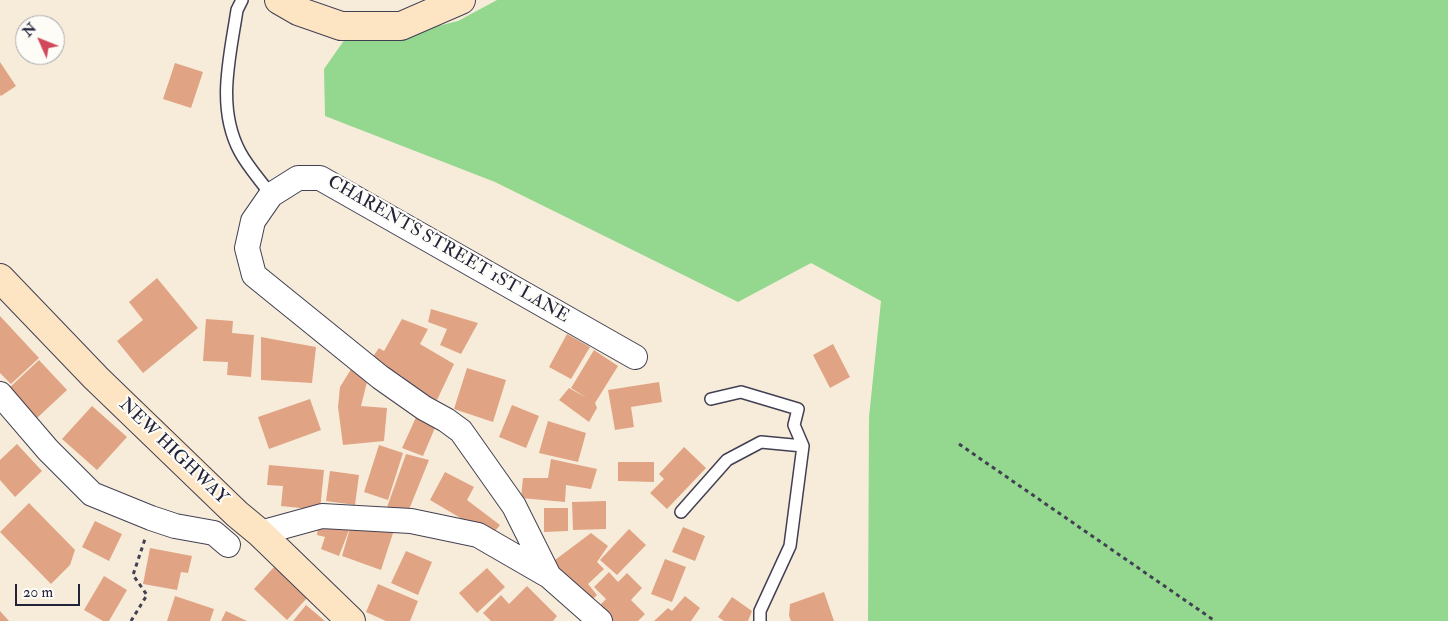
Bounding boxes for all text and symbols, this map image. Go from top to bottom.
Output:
north arrow [15,15,65,65]
text: N [19,20,40,40]
street label: CHARENTS STREET 1ST LANE [323,172,573,328]
street label: NEW HIGHWAY [114,394,232,510]
scale bar [18,574,82,606]
text: 20 m [23,583,53,602]

